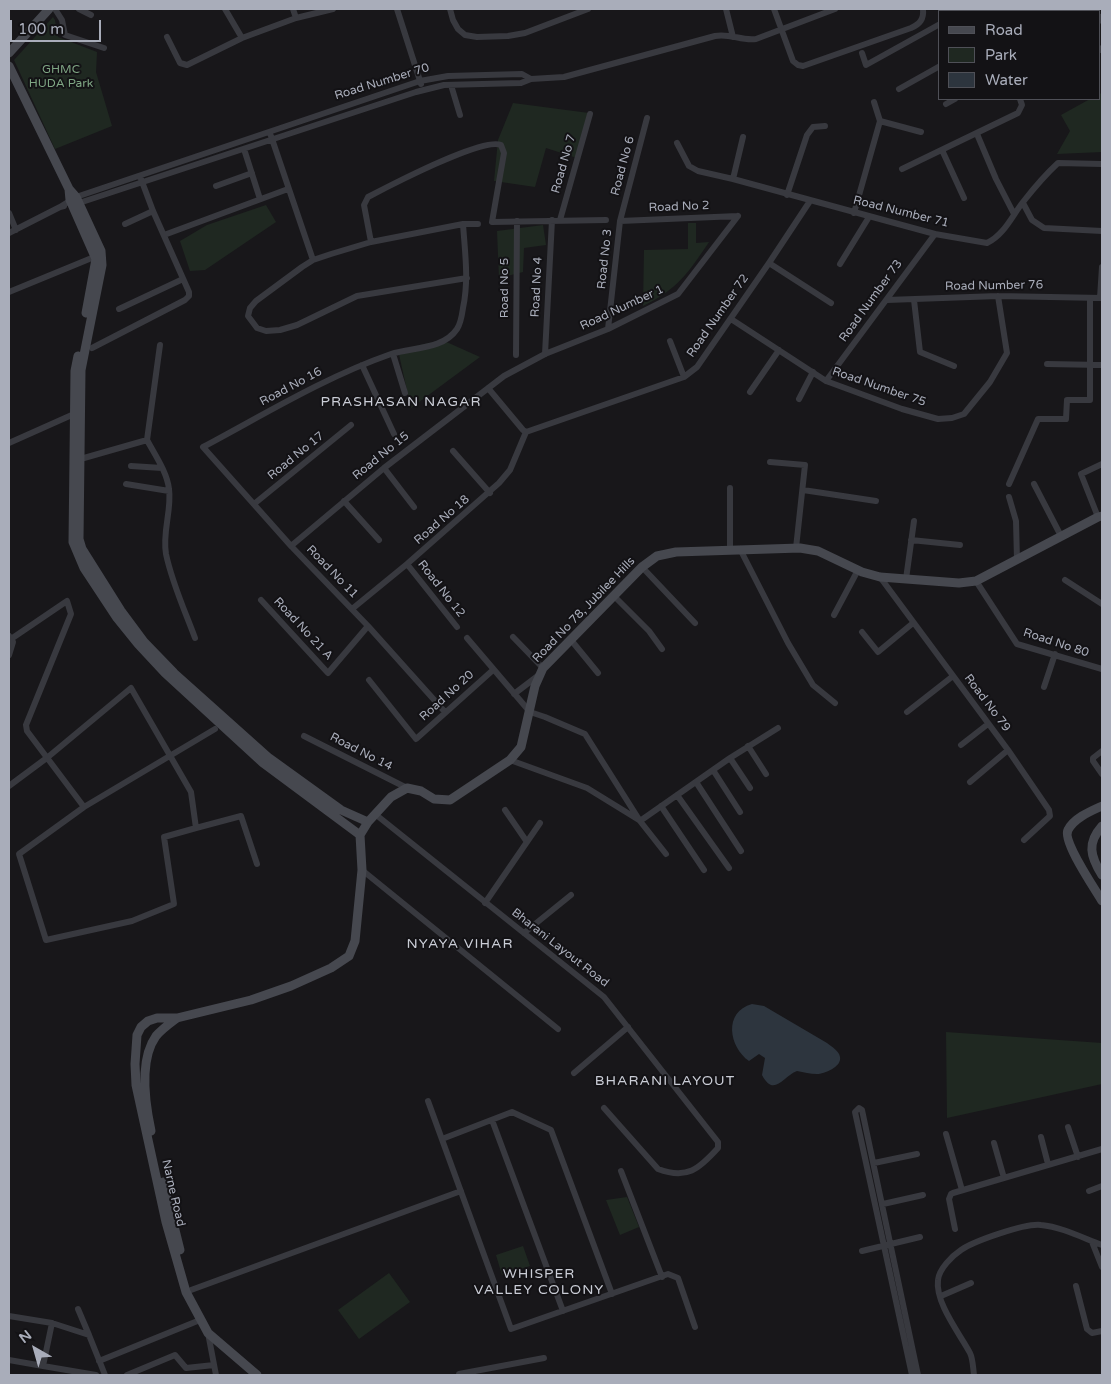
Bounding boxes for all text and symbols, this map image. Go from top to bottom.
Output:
scale bar [12,10,104,42]
legend [938,10,1101,100]
text: 100 m [18,20,64,38]
text: Road [985,21,1023,39]
text: Park [985,46,1017,64]
street label: Road Number 70 [333,61,431,103]
park label: GHMC HUDA Park [29,63,93,91]
text: Water [985,71,1028,89]
street label: Road No 7 [549,133,579,195]
street label: Road No 6 [608,135,638,197]
street label: Road Number 71 [852,193,950,231]
street label: Road No 2 [648,199,710,215]
street label: Road No 3 [595,228,615,290]
street label: Road No 4 [528,256,546,318]
street label: Road Number 73 [836,257,906,345]
street label: Road No 5 [498,258,512,318]
street label: Road Number 72 [684,272,752,360]
street label: Road Number 76 [945,278,1043,294]
street label: Road Number 1 [578,282,666,334]
street label: Road Number 75 [830,364,928,410]
street label: Road No 16 [257,365,325,409]
district label: PRASHASAN NAGAR [319,394,483,410]
street label: Road No 17 [265,429,327,483]
street label: Road No 15 [350,429,412,483]
street label: Road No 18 [412,492,472,548]
street label: Road No 11 [303,542,361,602]
street label: Road No 78, Jubilee Hills [530,554,638,666]
street label: Road No 12 [414,558,468,620]
street label: Road No 21 A [270,595,336,663]
street label: Road No 80 [1021,626,1091,660]
street label: Road No 20 [417,668,477,724]
street label: Road No 79 [961,671,1013,735]
street label: Road No 14 [327,730,395,774]
street label: Bharani Layout Road [509,906,611,990]
district label: NYAYA VIHAR [405,936,515,952]
district label: BHARANI LAYOUT [593,1073,737,1089]
street label: Narne Road [158,1158,188,1228]
district label: WHISPER VALLEY COLONY [472,1266,606,1298]
north arrow [10,1324,60,1374]
text: N [16,1327,35,1347]

